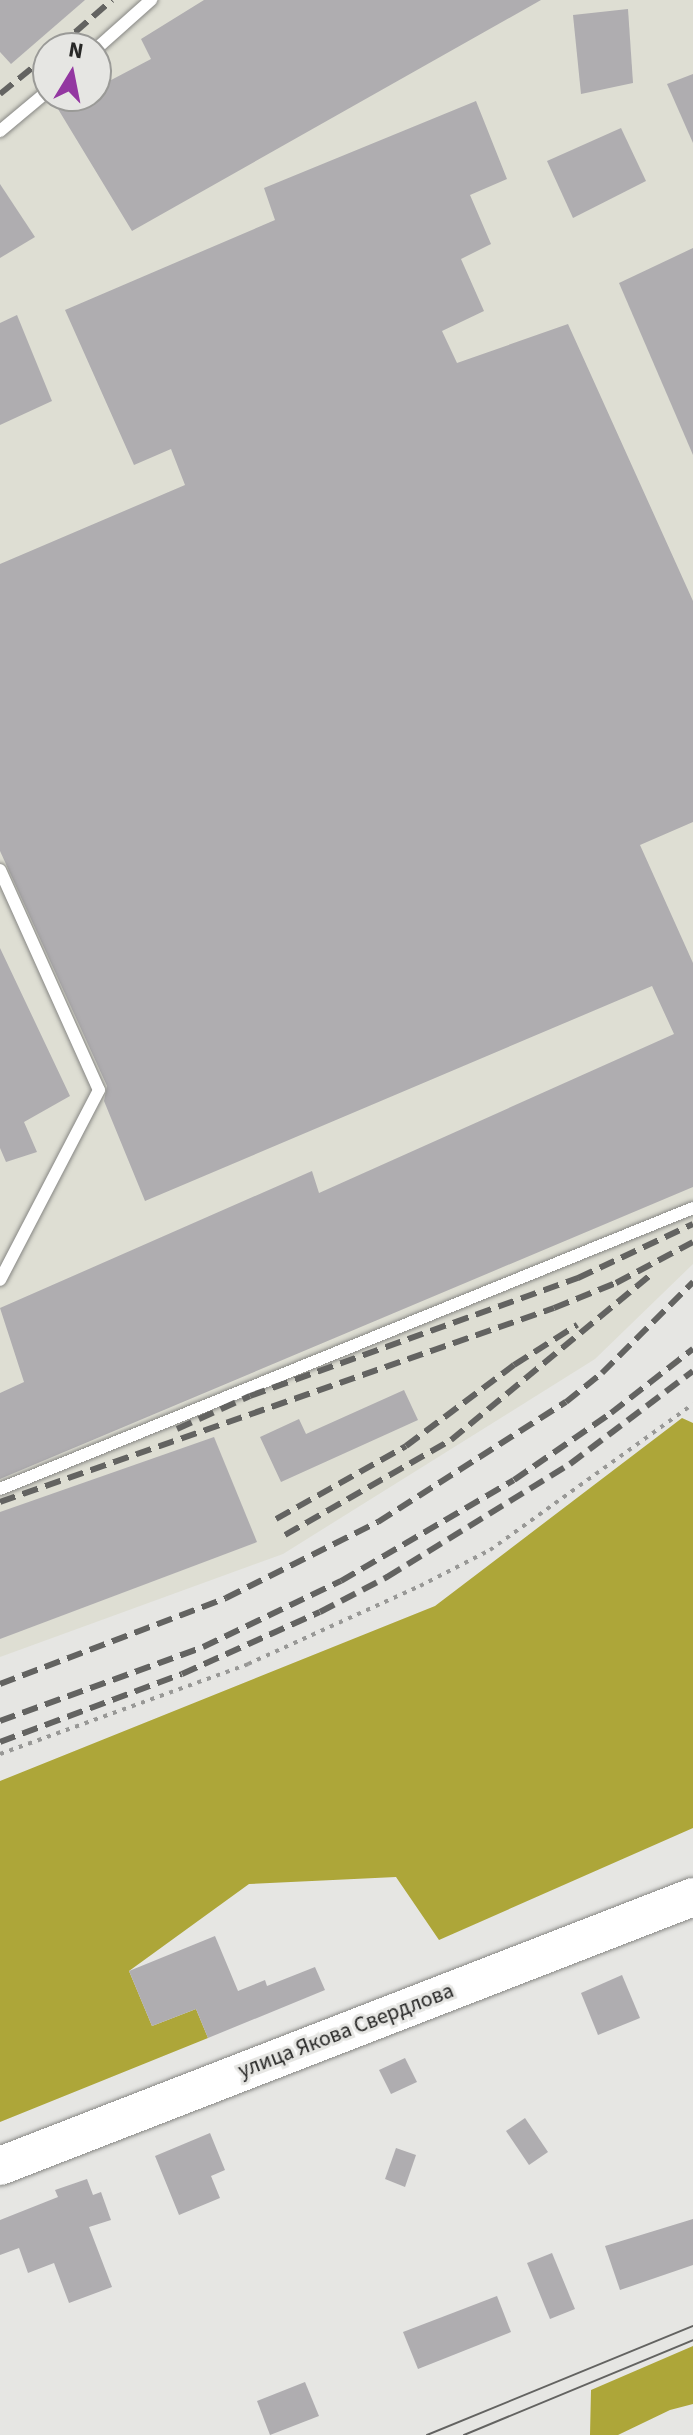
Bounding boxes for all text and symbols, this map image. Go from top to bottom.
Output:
north arrow [32,32,112,112]
text: N [66,33,86,67]
street label: улица Якова Свердлова [234,1978,458,2084]

